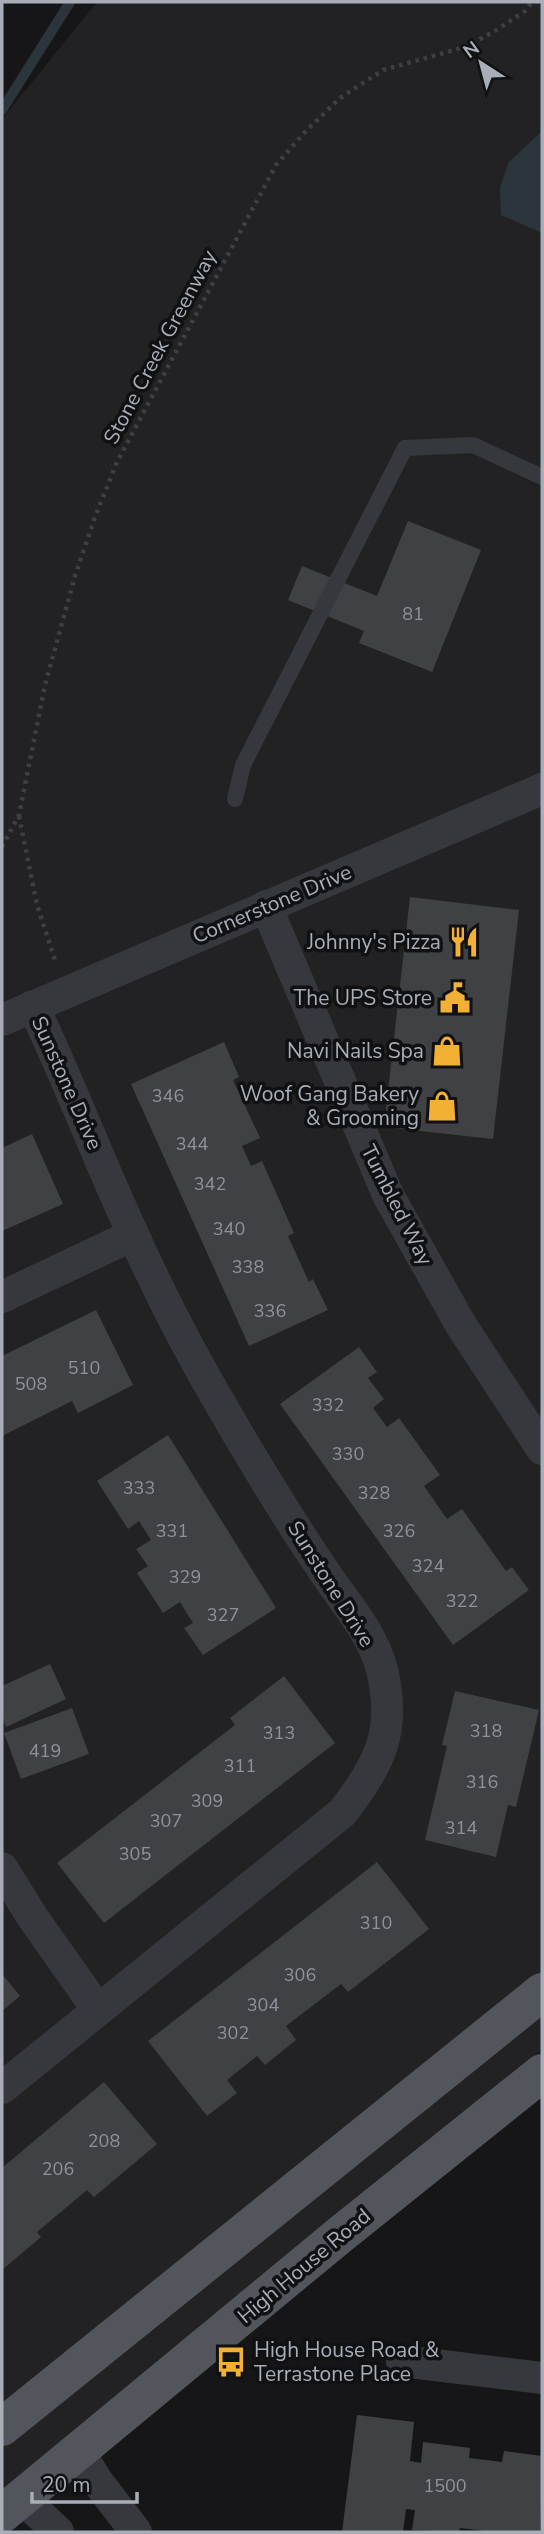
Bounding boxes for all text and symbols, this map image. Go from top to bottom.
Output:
north arrow [446,28,516,98]
text: N [458,35,485,65]
street label: Stone Creek Greenway [97,245,223,449]
house number: 81 [402,602,424,626]
street label: Cornerstone Drive [188,858,356,950]
restaurant icon: Johnny's Pizza [447,925,481,959]
place label: Johnny's Pizza [306,928,441,956]
public building icon: The UPS Store [438,981,472,1015]
place label: The UPS Store [294,984,432,1012]
street label: Sunstone Drive [25,1012,109,1154]
shop icon: Navi Nails Spa [430,1034,464,1068]
place label: Navi Nails Spa [287,1037,424,1065]
place label: Woof Gang Bakery & Grooming [240,1080,419,1132]
house number: 346 [152,1084,184,1108]
shop icon: Woof Gang Bakery & Grooming [425,1089,459,1123]
house number: 344 [176,1132,208,1156]
street label: Tumbled Way [355,1140,439,1270]
house number: 342 [194,1172,226,1196]
house number: 340 [213,1217,245,1241]
house number: 338 [232,1255,264,1279]
house number: 336 [254,1299,286,1323]
house number: 510 [68,1356,100,1380]
house number: 508 [15,1372,47,1396]
house number: 332 [312,1393,344,1417]
house number: 330 [332,1442,364,1466]
house number: 333 [123,1476,155,1500]
house number: 328 [358,1481,390,1505]
street label: Sunstone Drive [281,1516,381,1652]
house number: 331 [156,1519,188,1543]
house number: 326 [383,1519,415,1543]
house number: 324 [412,1554,444,1578]
house number: 329 [169,1565,201,1589]
house number: 322 [446,1589,478,1613]
house number: 327 [207,1603,239,1627]
house number: 318 [470,1719,502,1743]
house number: 313 [263,1721,295,1745]
house number: 419 [29,1739,61,1763]
house number: 311 [224,1754,256,1778]
house number: 316 [466,1770,498,1794]
house number: 309 [191,1789,223,1813]
house number: 307 [150,1809,182,1833]
house number: 314 [445,1816,477,1840]
house number: 305 [119,1842,151,1866]
house number: 310 [360,1911,392,1935]
house number: 306 [284,1963,316,1987]
house number: 304 [247,1993,279,2017]
house number: 302 [217,2021,249,2045]
house number: 208 [88,2129,120,2153]
house number: 206 [42,2157,74,2181]
street label: High House Road [232,2202,376,2330]
place label: High House Road & Terrastone Place [254,2336,440,2388]
bus stop icon: High House Road & Terrastone Place [214,2345,248,2379]
scale bar [32,2460,136,2504]
text: 20 m [42,2471,91,2499]
house number: 1500 [423,2474,467,2498]

